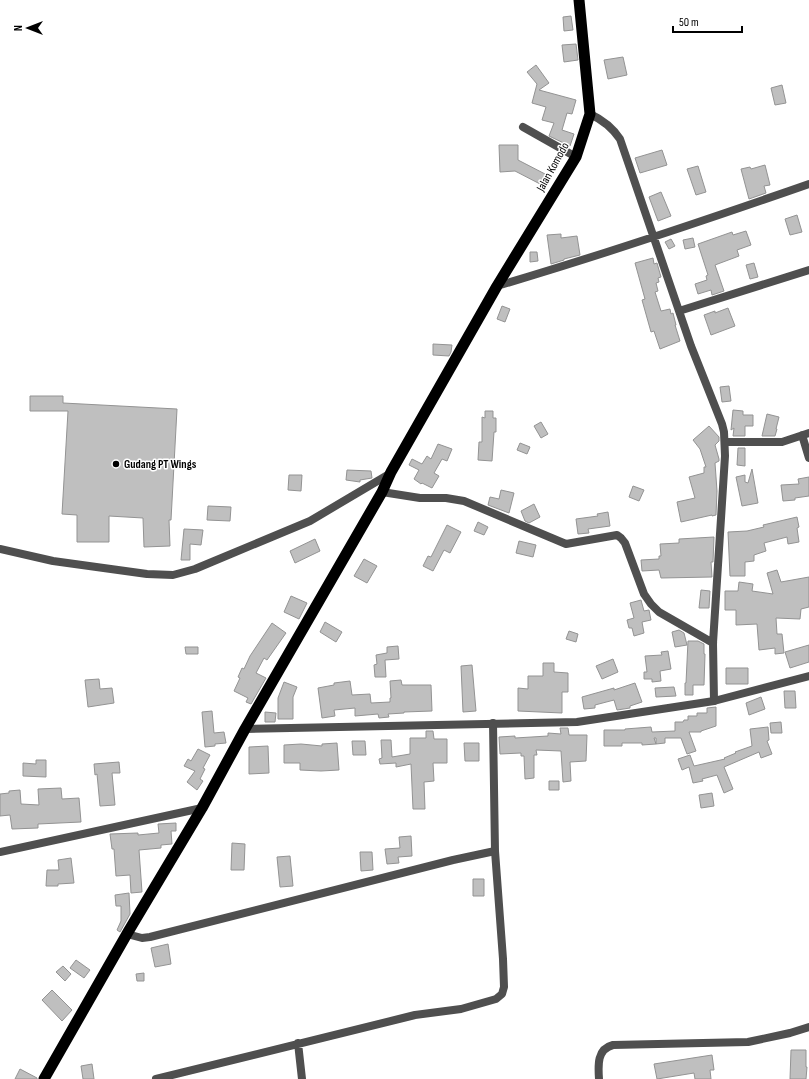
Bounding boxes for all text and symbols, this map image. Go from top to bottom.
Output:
north arrow [8,8,48,48]
scale bar [673,8,742,34]
text: 50 m [679,15,699,30]
text: N [12,25,25,31]
street label: Jalan Komodo [533,140,573,195]
place label: Gudang PT Wings [124,457,197,472]
marker: Gudang PT Wings [111,459,121,469]

